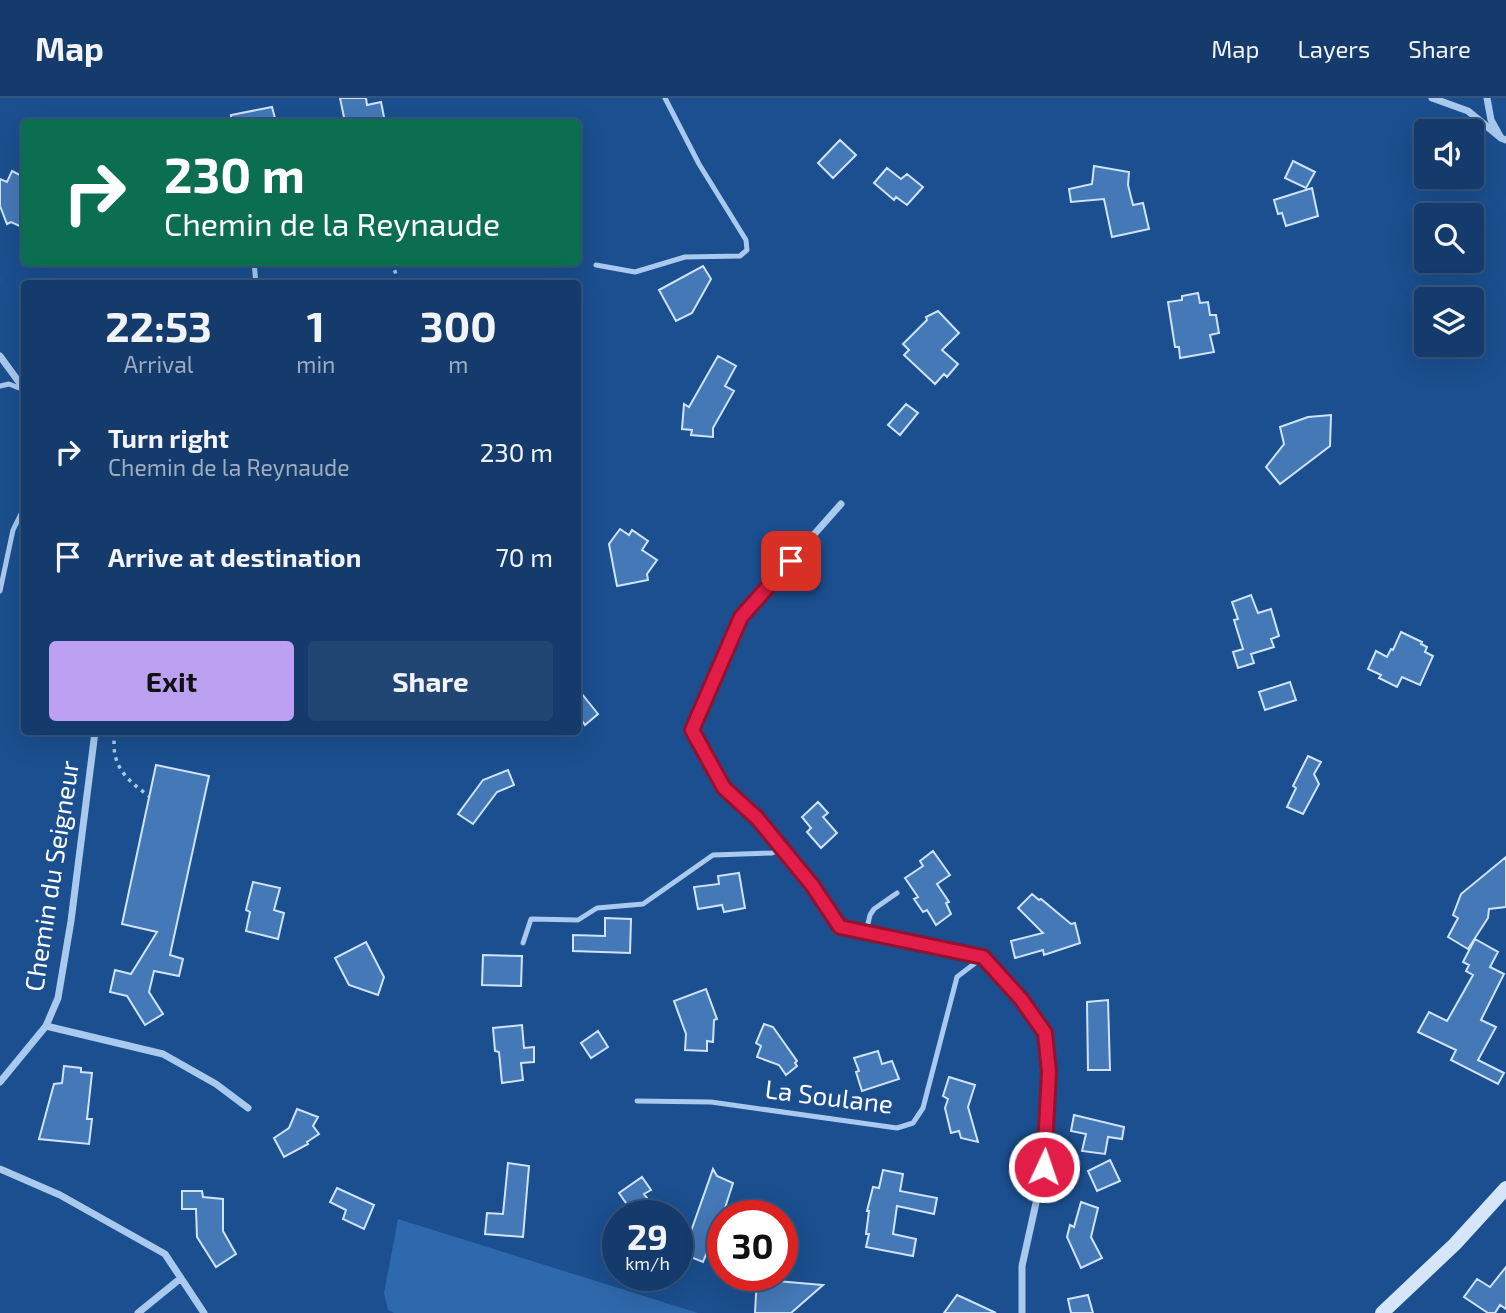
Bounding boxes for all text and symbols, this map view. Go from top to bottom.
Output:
text: Map [35,28,104,68]
text: Map [1211,34,1259,63]
text: Layers [1297,34,1370,63]
text: Share [1408,34,1471,63]
map controls [1414,119,1484,357]
button: sound [1414,119,1484,189]
text: 230 m [164,144,305,203]
icon: right [49,147,140,238]
button: search [1414,203,1484,273]
text: Chemin de la Reynaude [164,204,500,242]
button: layers [1414,287,1484,357]
text: 22:53 [105,300,212,350]
text: 1 [307,300,325,350]
text: 300 [420,300,497,350]
text: Arrival [124,350,194,378]
text: min [296,350,335,378]
text: m [448,350,468,378]
text: Turn right [108,422,229,453]
icon: right [49,433,87,471]
text: 230 m [480,436,553,467]
text: Chemin de la Reynaude [108,453,350,481]
pin [761,531,821,591]
icon: arrive [49,538,87,576]
text: Arrive at destination [108,541,361,572]
text: 70 m [495,541,553,572]
icon: arrive [772,542,810,580]
button: Exit [49,641,294,721]
button: Share [308,641,553,721]
street label: Chemin du Seigneur [17,758,84,993]
street label: La Soulane [763,1072,895,1119]
position arrow [1007,1130,1081,1204]
speed limit sign: 30 [707,1200,798,1291]
text: 29 [627,1215,668,1257]
text: km/h [625,1252,670,1274]

